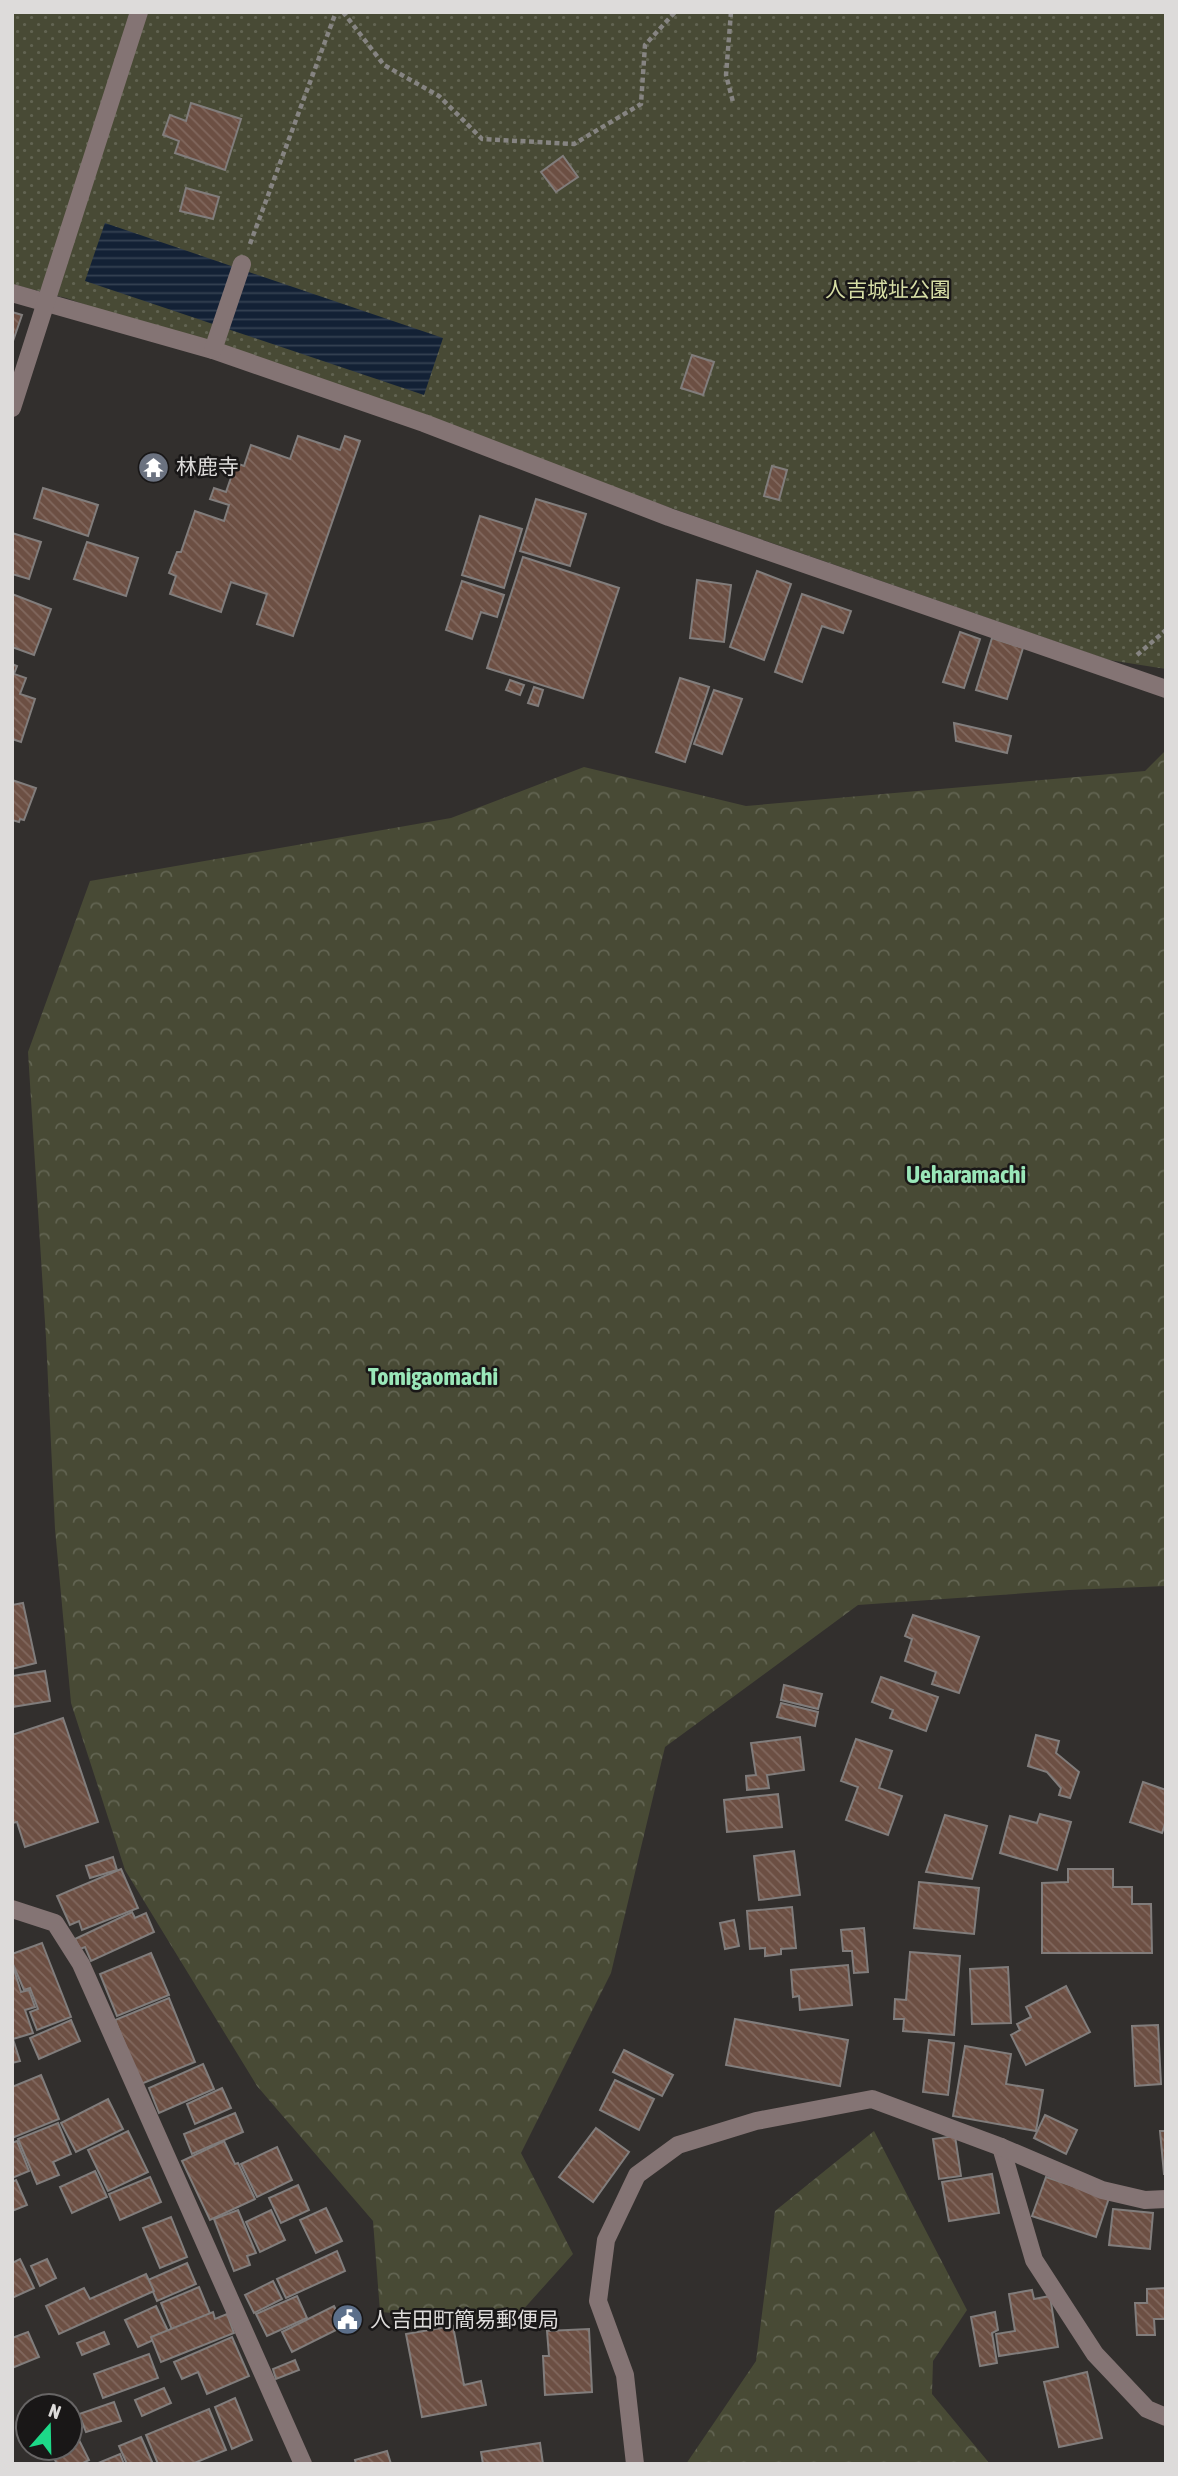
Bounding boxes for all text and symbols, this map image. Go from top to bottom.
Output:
park label: 人吉城址公園 [825,277,951,301]
temple icon: 林鹿寺 [136,450,170,484]
place label: 林鹿寺 [176,454,239,478]
district label: Ueharamachi [906,1161,1026,1188]
district label: Tomigaomachi [368,1363,498,1390]
public building icon: 人吉田町簡易郵便局 [330,2303,364,2337]
place label: 人吉田町簡易郵便局 [370,2307,559,2331]
north arrow [14,2392,84,2462]
text: N [46,2399,64,2423]

